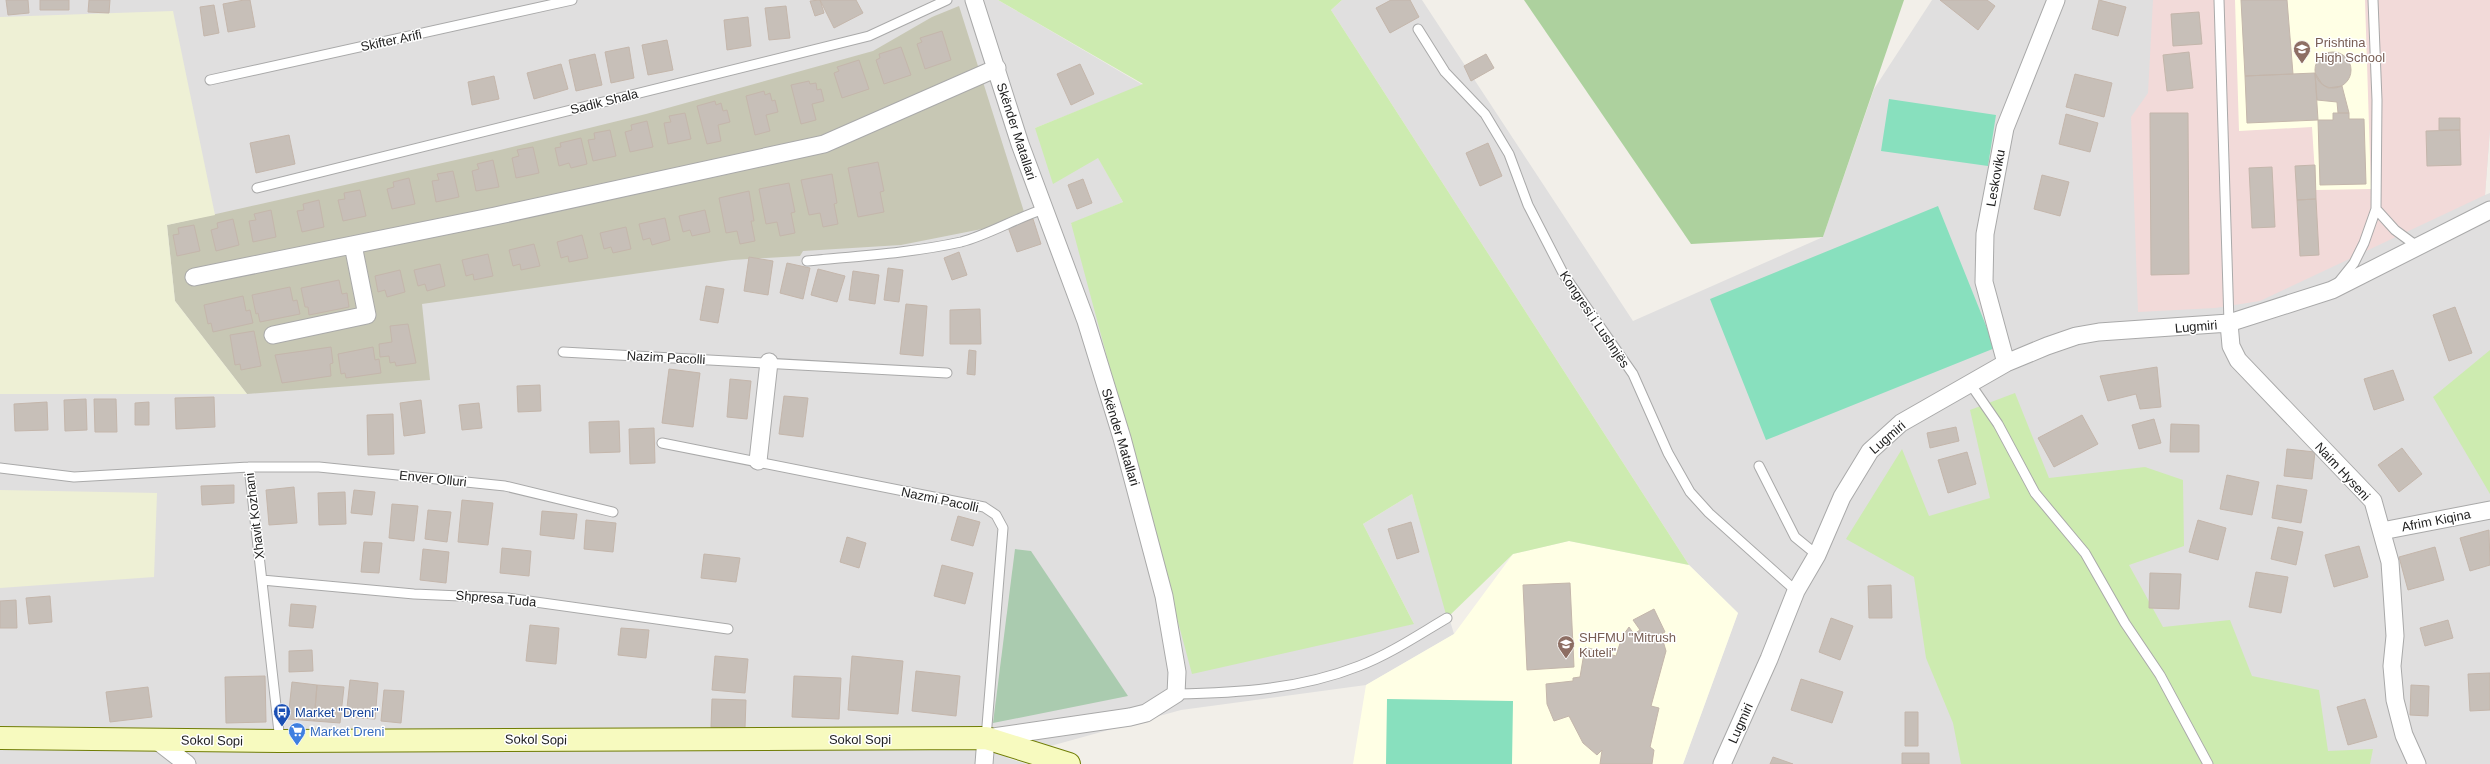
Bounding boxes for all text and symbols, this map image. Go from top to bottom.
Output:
street label: Skifter Arifi [359,27,423,54]
place label: Prishtina High School [2315,35,2385,65]
school or university icon: Prishtina High School [2292,39,2312,64]
street label: Skënder Matallari [994,81,1039,182]
street label: Sadik Shala [569,86,640,117]
street label: Leskoviku [1983,148,2008,208]
street label: Kongresi i Lushnjës [1557,268,1633,371]
street label: Lugmiri [2174,317,2218,336]
street label: Nazim Pacolli [626,348,706,367]
street label: Skënder Matallari [1099,387,1143,488]
street label: Lugmiri [1866,418,1908,457]
street label: Naim Hyseni [2312,439,2373,503]
street label: Enver Olluri [398,467,468,490]
street label: Xhavit Kozhani [242,472,267,560]
street label: Nazmi Pacolli [900,484,980,515]
street label: Afrim Kiqina [2400,506,2473,535]
street label: Shpresa Tuda [455,587,538,610]
place label: SHFMU "Mitrush Kuteli" [1579,630,1676,660]
school or university icon: SHFMU "Mitrush Kuteli" [1556,634,1576,659]
street label: Lugmiri [1725,701,1756,746]
bus stop icon: Market "Dreni" [272,702,292,727]
place label: Market "Dreni" [295,705,379,720]
supermarket icon: Market Dreni [287,721,307,746]
place label: Market Dreni [310,724,385,739]
street label: Sokol Sopi [505,731,567,748]
street label: Sokol Sopi [181,732,243,749]
street label: Sokol Sopi [829,732,891,747]

